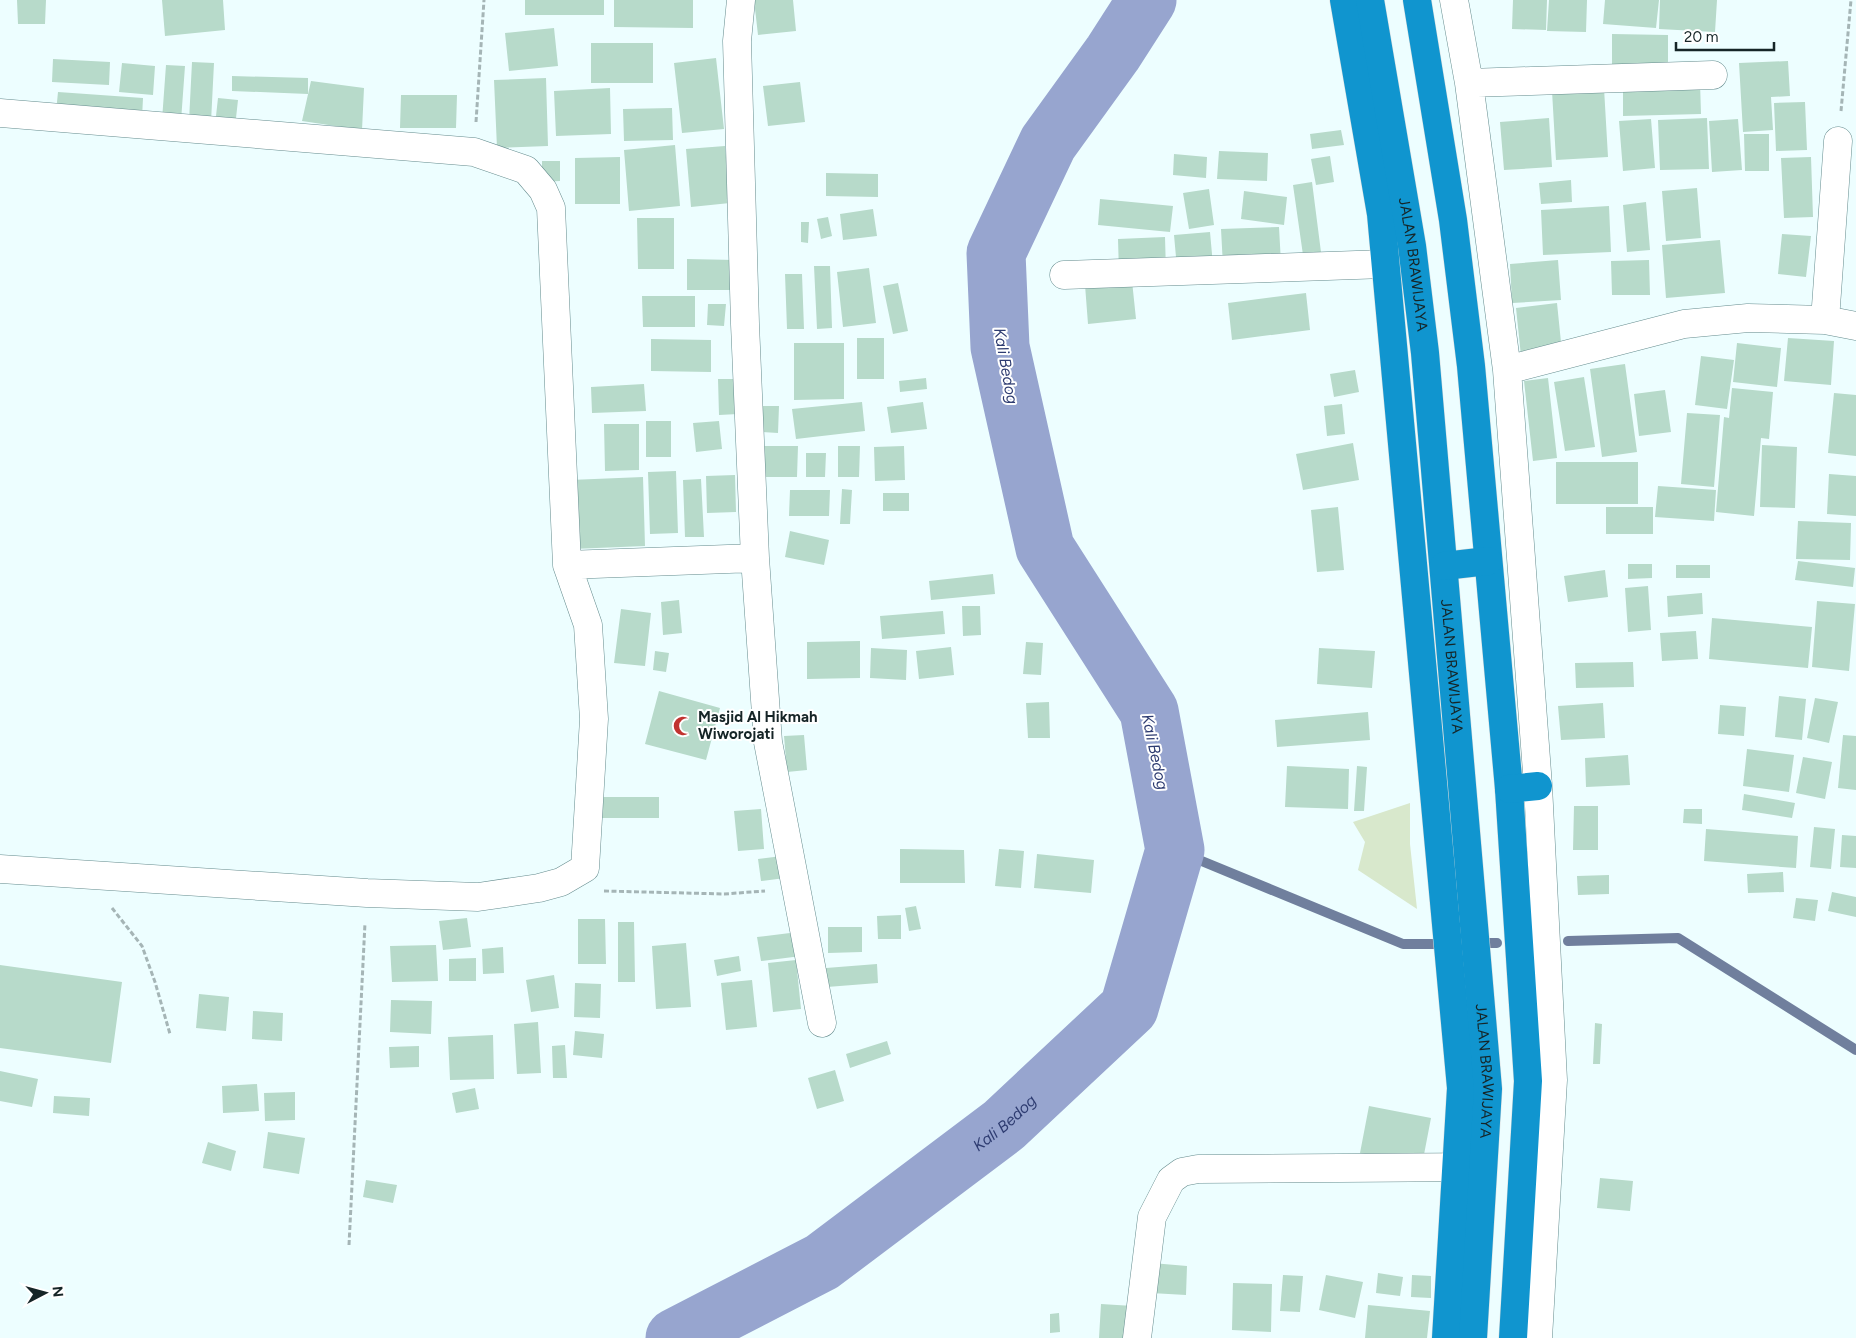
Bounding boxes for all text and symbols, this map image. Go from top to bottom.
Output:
scale bar [1676,20,1774,52]
text: 20 m [1684,28,1718,46]
street label: JALAN BRAWIJAYA [1395,196,1431,332]
water label: Kali Bedog [990,327,1022,405]
street label: JALAN BRAWIJAYA [1437,599,1467,734]
place label: Masjid Al Hikmah Wiworojati [698,708,817,743]
water label: Kali Bedog [1138,712,1172,792]
mosque icon: Masjid Al Hikmah Wiworojati [672,715,694,737]
street label: JALAN BRAWIJAYA [1472,1003,1497,1139]
water label: Kali Bedog [969,1091,1040,1155]
north arrow [20,1268,70,1318]
text: N [48,1285,66,1298]

